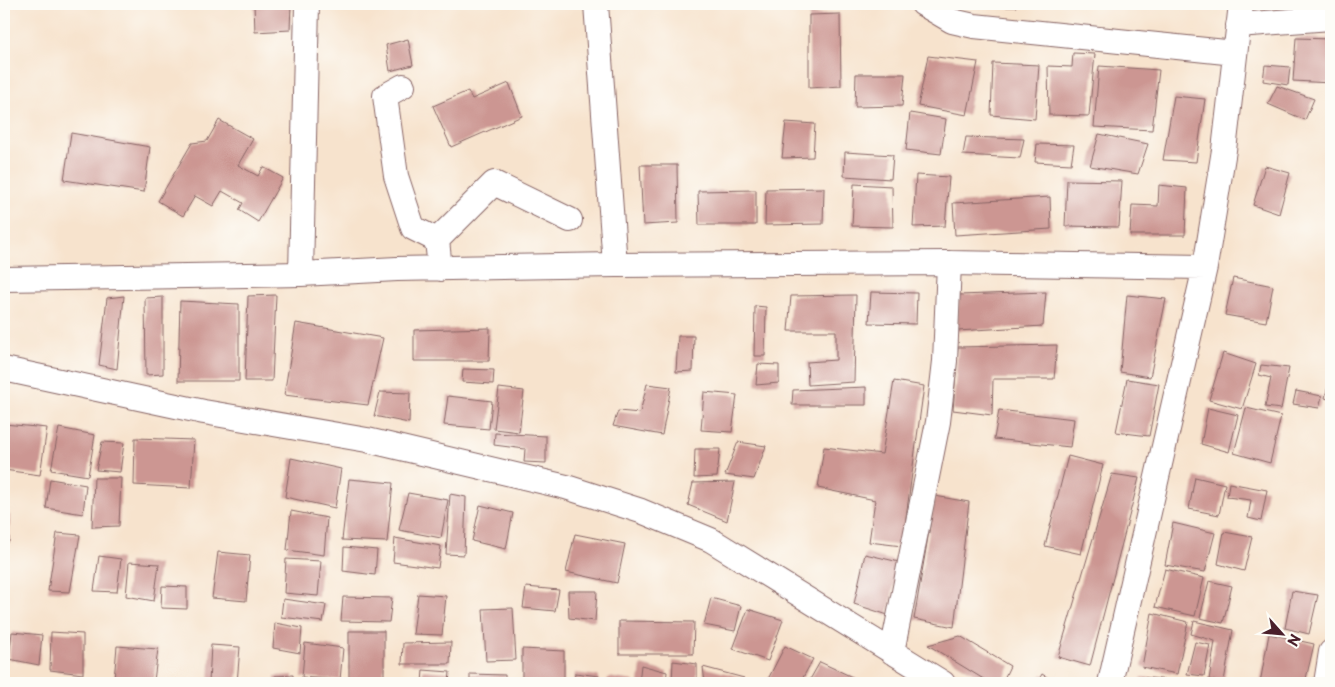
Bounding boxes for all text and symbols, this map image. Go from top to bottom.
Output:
north arrow [1258,610,1308,660]
text: N [1282,630,1306,650]

